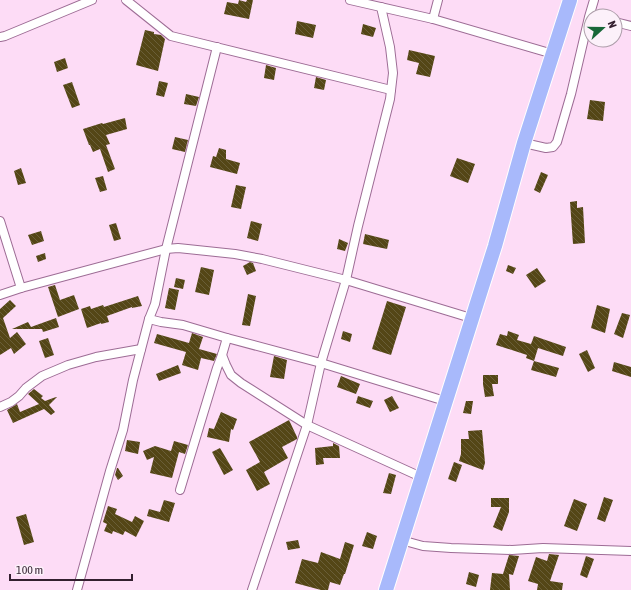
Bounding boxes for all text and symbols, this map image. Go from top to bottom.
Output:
north arrow [583,8,623,48]
text: N [606,19,619,30]
scale bar [10,556,132,582]
text: 100 m [16,563,43,577]

